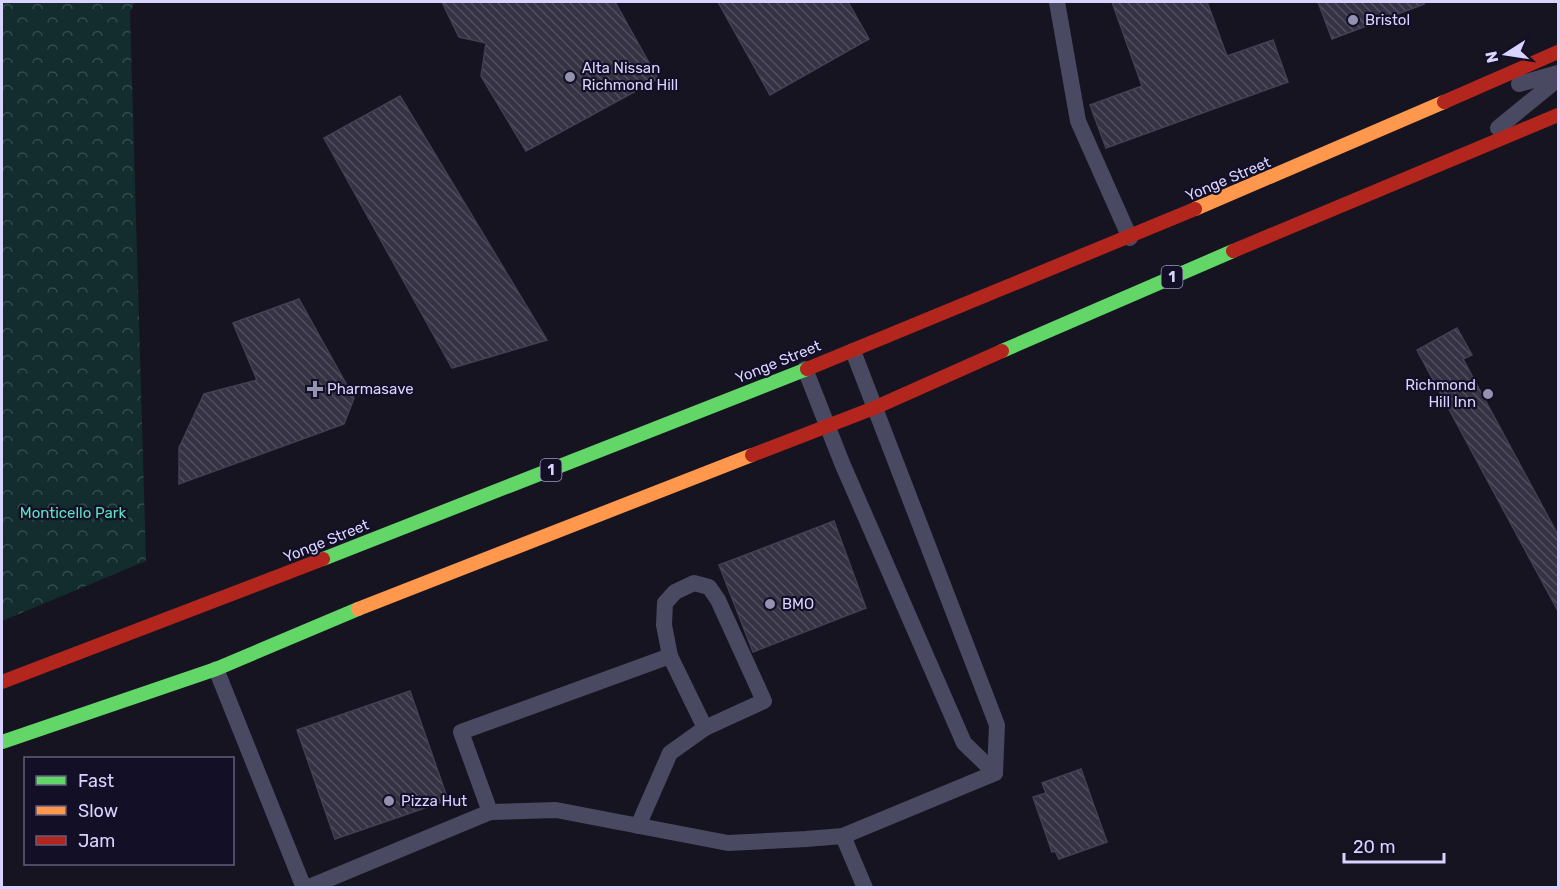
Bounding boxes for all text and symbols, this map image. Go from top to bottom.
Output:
place label: Bristol [1365,11,1410,29]
marker: Bristol [1346,13,1360,27]
north arrow [1476,24,1536,84]
text: N [1481,49,1502,65]
place label: Alta Nissan Richmond Hill [582,59,678,94]
marker: Alta Nissan Richmond Hill [563,70,577,84]
street label: Yonge Street [1183,153,1273,205]
road number: 1 [1162,266,1182,288]
street label: Yonge Street [733,337,823,387]
place label: Richmond Hill Inn [1405,376,1476,411]
place label: Pharmasave [327,380,414,398]
marker: Pharmasave [308,382,322,396]
marker: Richmond Hill Inn [1481,387,1495,401]
road number: 1 [540,459,562,481]
park label: Monticello Park [20,504,126,522]
street label: Yonge Street [281,516,371,566]
place label: BMO [782,595,814,613]
marker: BMO [763,597,777,611]
legend [24,757,234,865]
text: Fast [78,770,114,792]
place label: Pizza Hut [401,792,467,810]
marker: Pizza Hut [382,794,396,808]
text: Slow [78,800,118,822]
scale bar [1344,826,1444,864]
text: Jam [78,830,115,852]
text: 20 m [1353,836,1395,858]

